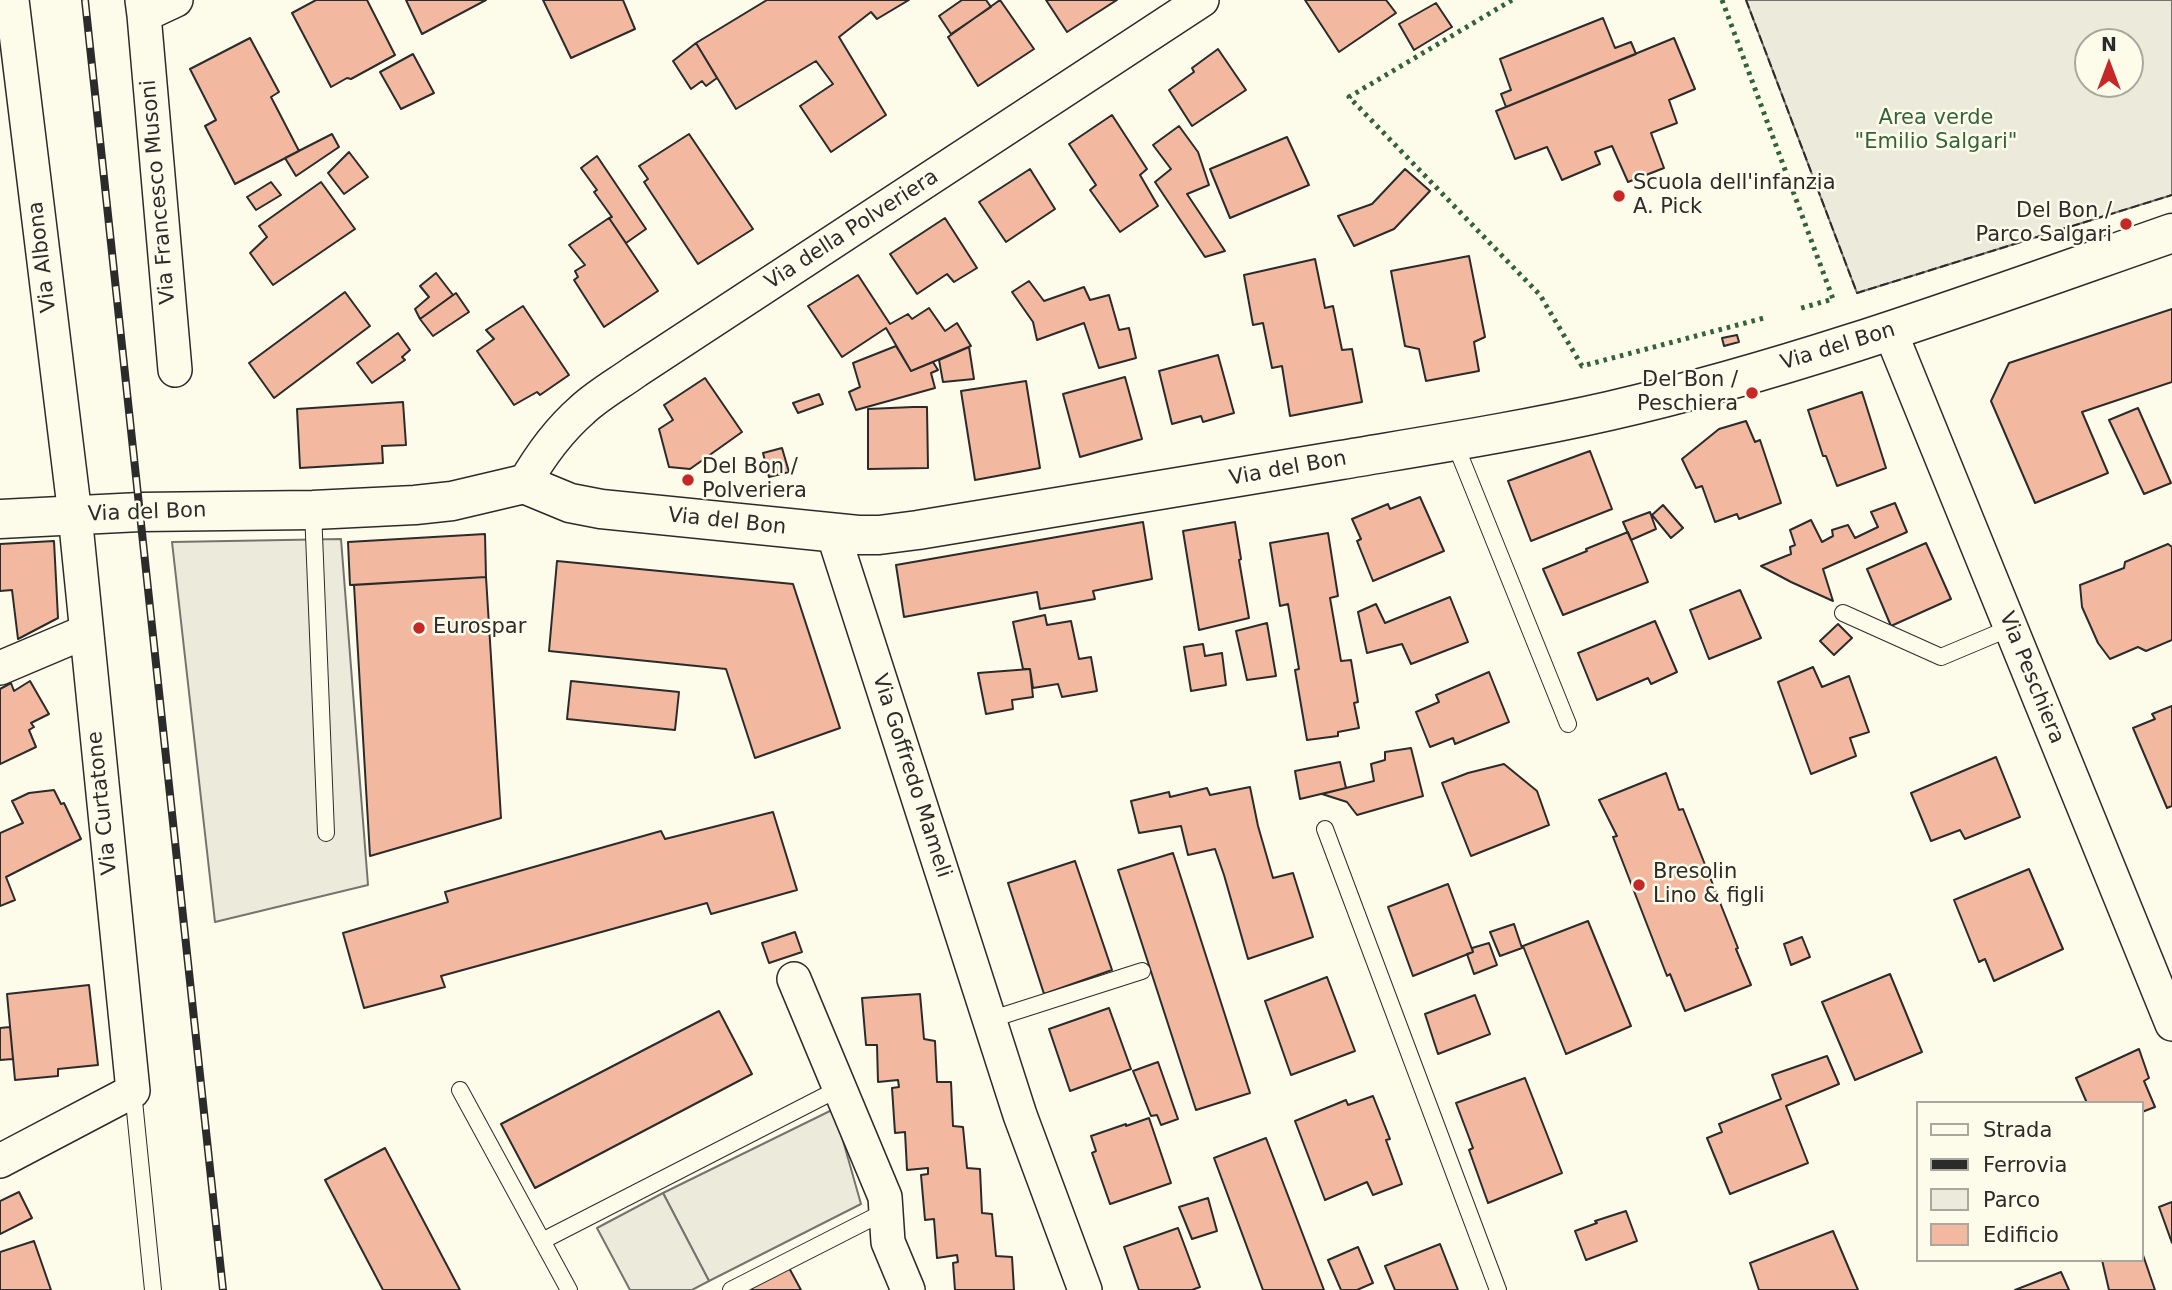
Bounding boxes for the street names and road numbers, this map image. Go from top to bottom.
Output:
street label: Via Francesco Musoni [137,79,181,305]
street label: Via della Polveriera [761,165,943,295]
street label: Via Albona [24,200,62,314]
street label: Via del Bon [1778,318,1898,376]
street label: Via del Bon [1227,446,1349,492]
street label: Via del Bon [87,498,207,528]
street label: Via del Bon [667,503,787,541]
street label: Via Peschiera [1993,608,2069,748]
street label: Via Goffredo Mameli [866,671,956,881]
street label: Via Curtatone [83,730,123,876]

